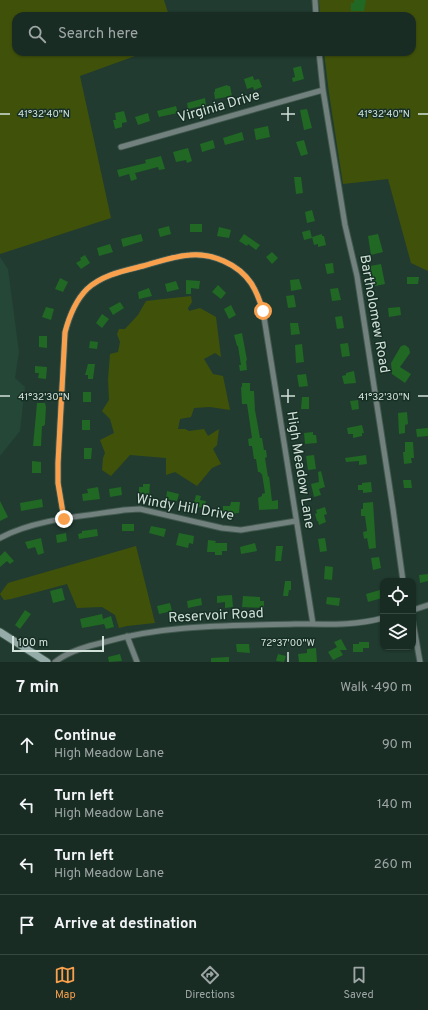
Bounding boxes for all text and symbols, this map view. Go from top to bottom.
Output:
search box [12,12,416,56]
icon: search [26,23,48,45]
text: Search here [58,25,138,44]
street label: Virginia Drive [176,87,262,127]
text: 41°32'40"N [18,108,70,121]
text: 41°32'40"N [358,108,410,121]
street label: Bartholomew Road [355,253,393,375]
route start [254,302,272,320]
text: 41°32'30"N [18,391,70,404]
text: 41°32'30"N [358,391,410,404]
street label: High Meadow Lane [282,410,318,530]
street label: Windy Hill Drive [135,491,235,525]
route end [55,510,73,528]
map controls [380,578,416,650]
button: locate [380,578,416,614]
street label: Reservoir Road [168,605,264,627]
button: layers [380,614,416,650]
scale bar [12,634,104,653]
text: 100 m [18,636,48,650]
text: 72°37'00"W [261,637,315,650]
text: 7 min [16,677,59,699]
text: Walk · 490 m [340,680,412,696]
text: Continue [54,727,116,746]
icon: ahead [16,734,38,756]
text: 90 m [382,737,412,753]
text: High Meadow Lane [54,746,164,762]
text: Turn left [54,787,114,806]
icon: left [16,794,38,816]
text: 140 m [377,797,412,813]
text: High Meadow Lane [54,806,164,822]
text: Turn left [54,847,114,866]
icon: left [16,854,38,876]
text: 260 m [374,857,412,873]
text: High Meadow Lane [54,866,164,882]
icon: arrive [16,914,38,936]
text: Arrive at destination [54,915,197,934]
tab: Map [54,964,76,1002]
tab: Directions [185,964,235,1002]
tab: Saved [343,964,374,1002]

